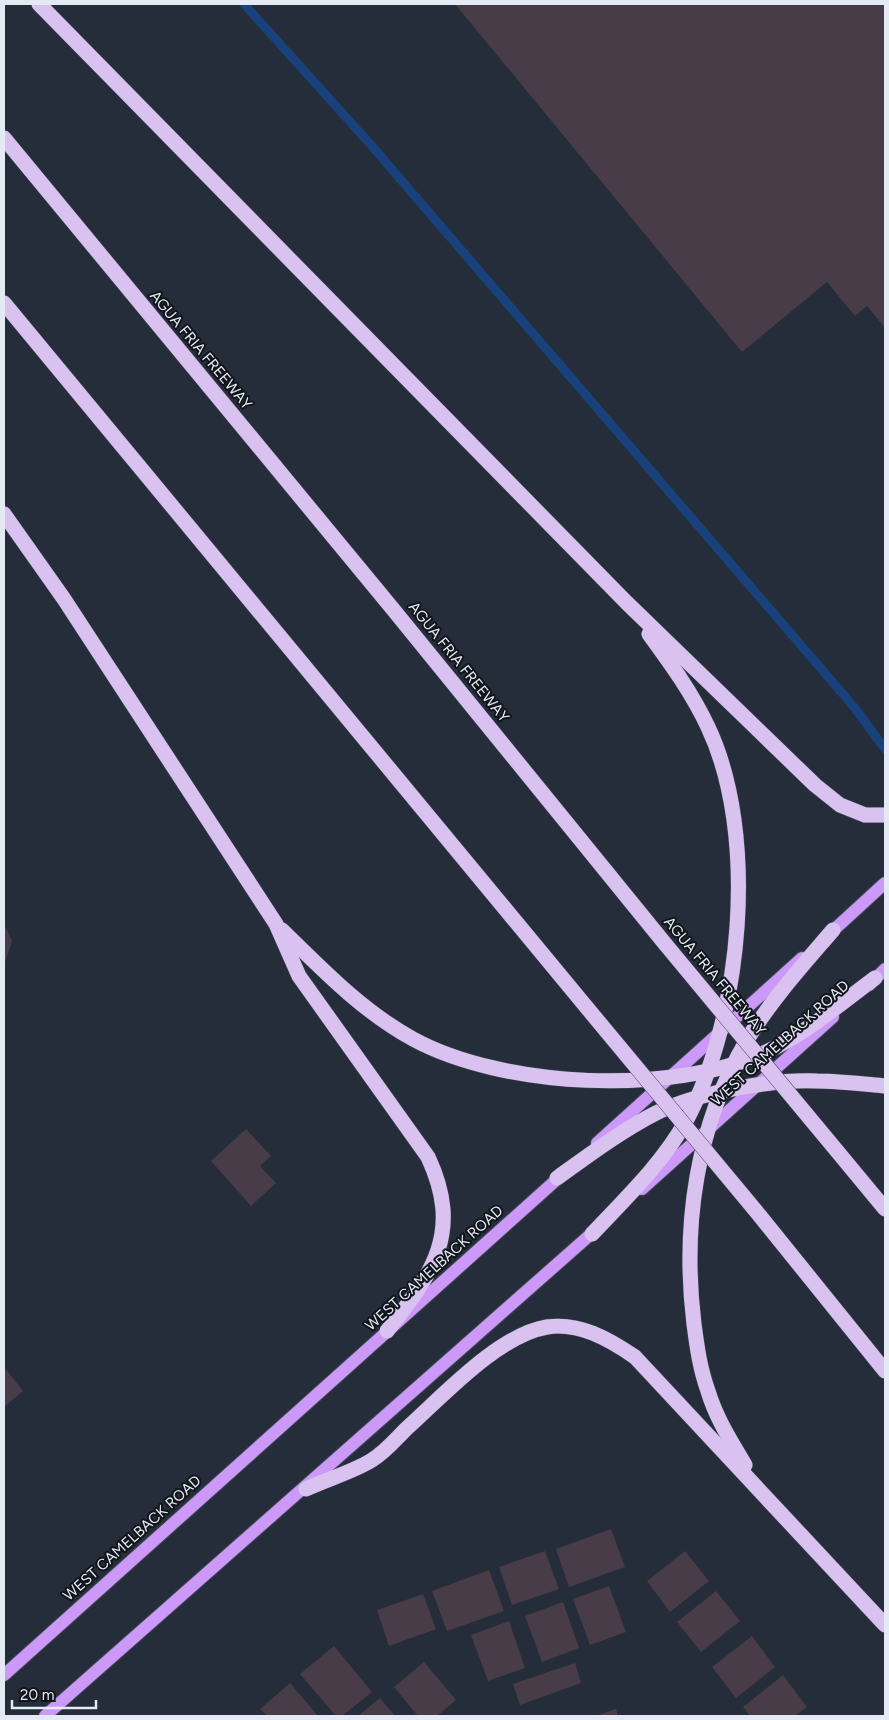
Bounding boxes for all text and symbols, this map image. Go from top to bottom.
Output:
street label: AGUA FRIA FREEWAY [146,287,256,413]
street label: AGUA FRIA FREEWAY [405,598,513,726]
street label: AGUA FRIA FREEWAY [660,913,770,1039]
street label: WEST CAMELBACK ROAD [707,976,853,1110]
street label: WEST CAMELBACK ROAD [361,1201,507,1335]
street label: WEST CAMELBACK ROAD [59,1471,205,1605]
scale bar [12,1678,96,1710]
text: 20 m [20,1686,54,1704]

